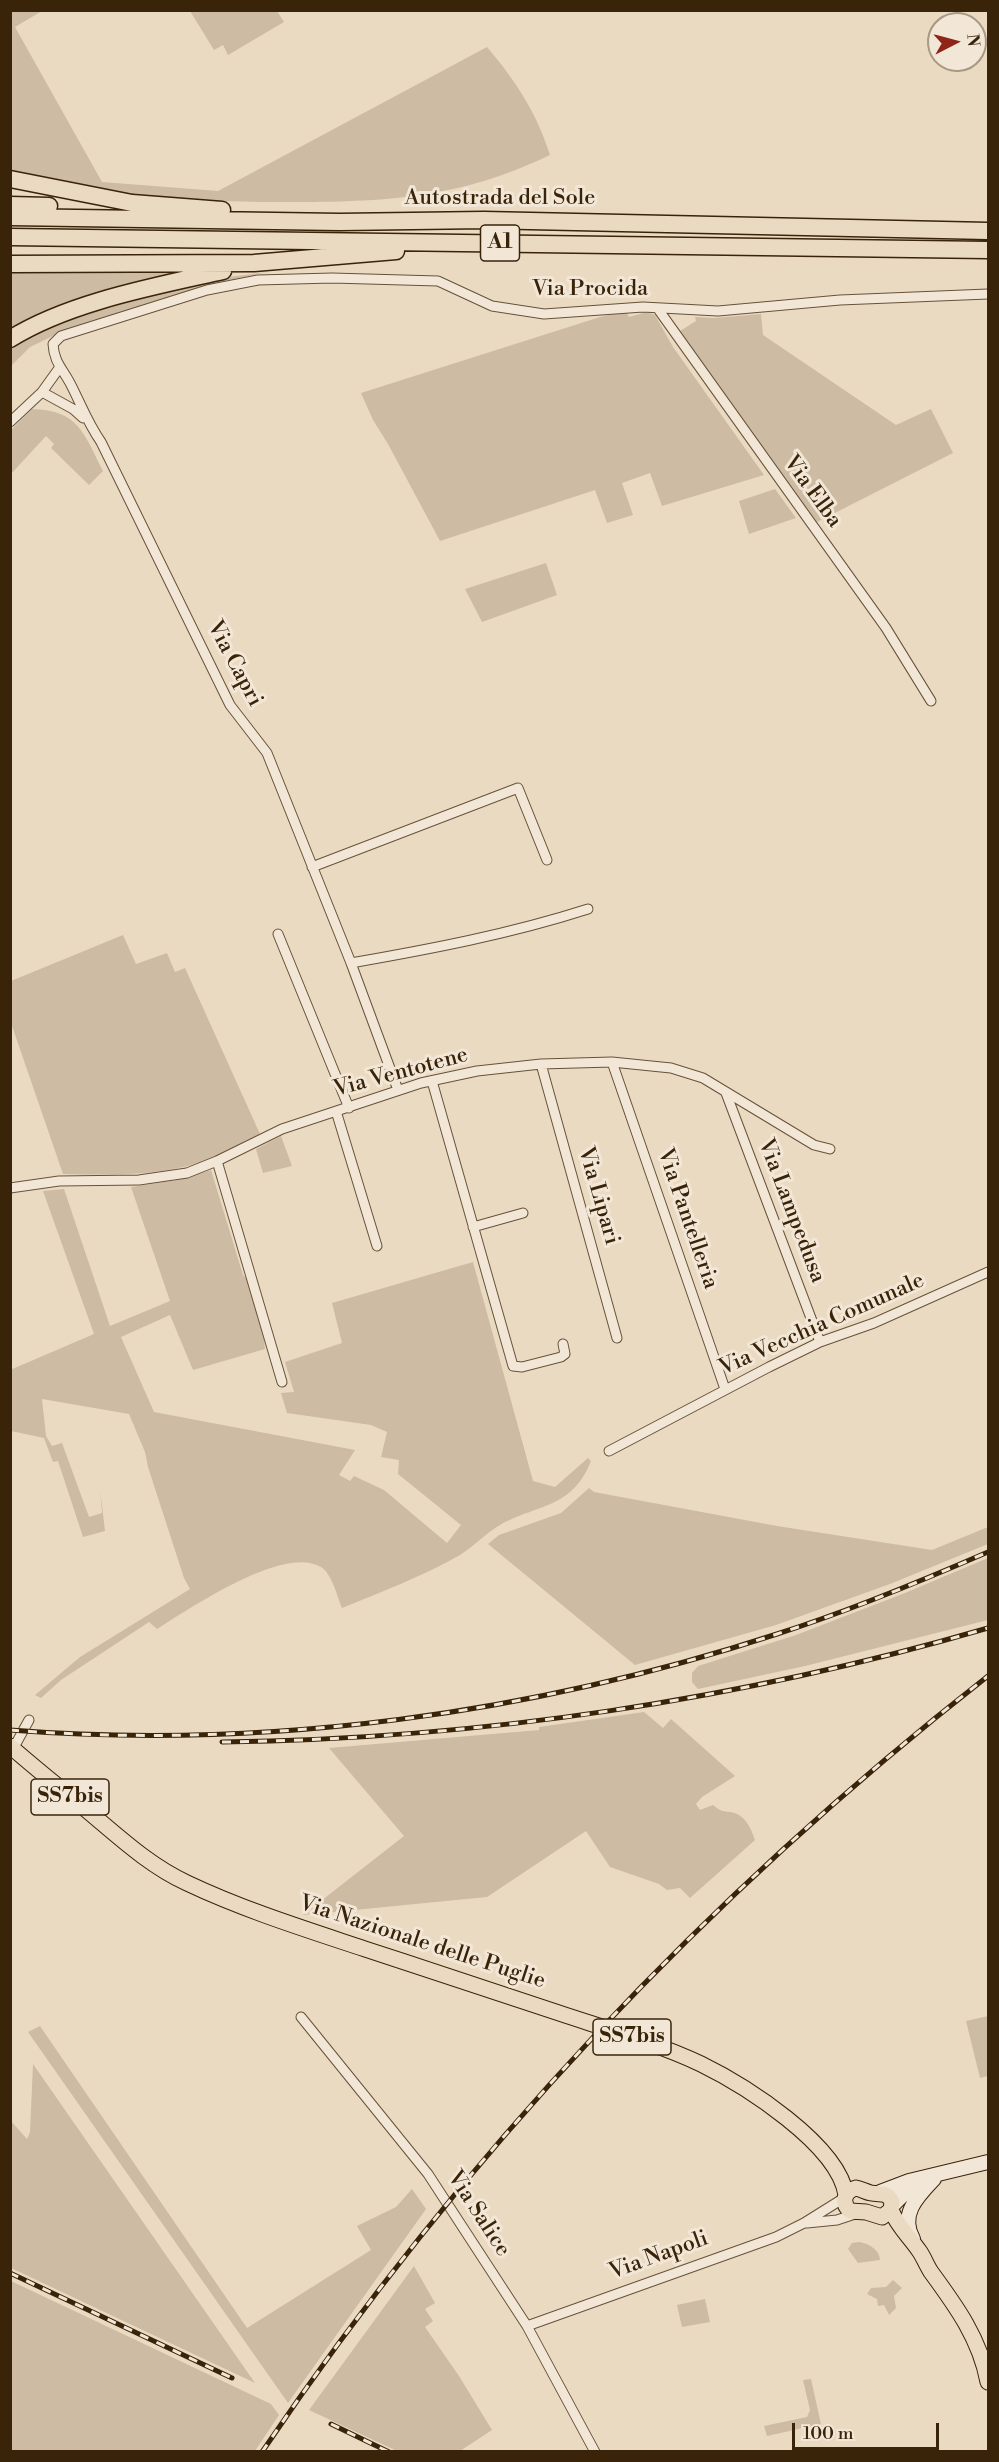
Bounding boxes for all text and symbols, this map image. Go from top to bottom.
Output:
north arrow [927,12,987,72]
text: N [962,33,984,48]
street label: Autostrada del Sole [405,186,595,212]
road number: A1 [480,225,520,261]
street label: Via Procida [532,277,648,303]
street label: Via Elba [777,451,847,533]
street label: Via Capri [200,616,268,712]
street label: Via Ventotene [331,1042,471,1104]
street label: Via Lampedusa [751,1135,831,1287]
street label: Via Lipari [571,1144,625,1248]
street label: Via Pantelleria [651,1145,723,1293]
street label: Via Vecchia Comunale [715,1268,929,1382]
road number: SS7bis [31,1779,109,1815]
street label: Via Nazionale delle Puglie [295,1891,549,1995]
road number: SS7bis [593,2019,671,2055]
street label: Via Salice [440,2166,516,2262]
street label: Via Napoli [606,2226,712,2286]
scale bar [795,2411,942,2449]
text: 100 m [803,2422,854,2445]

